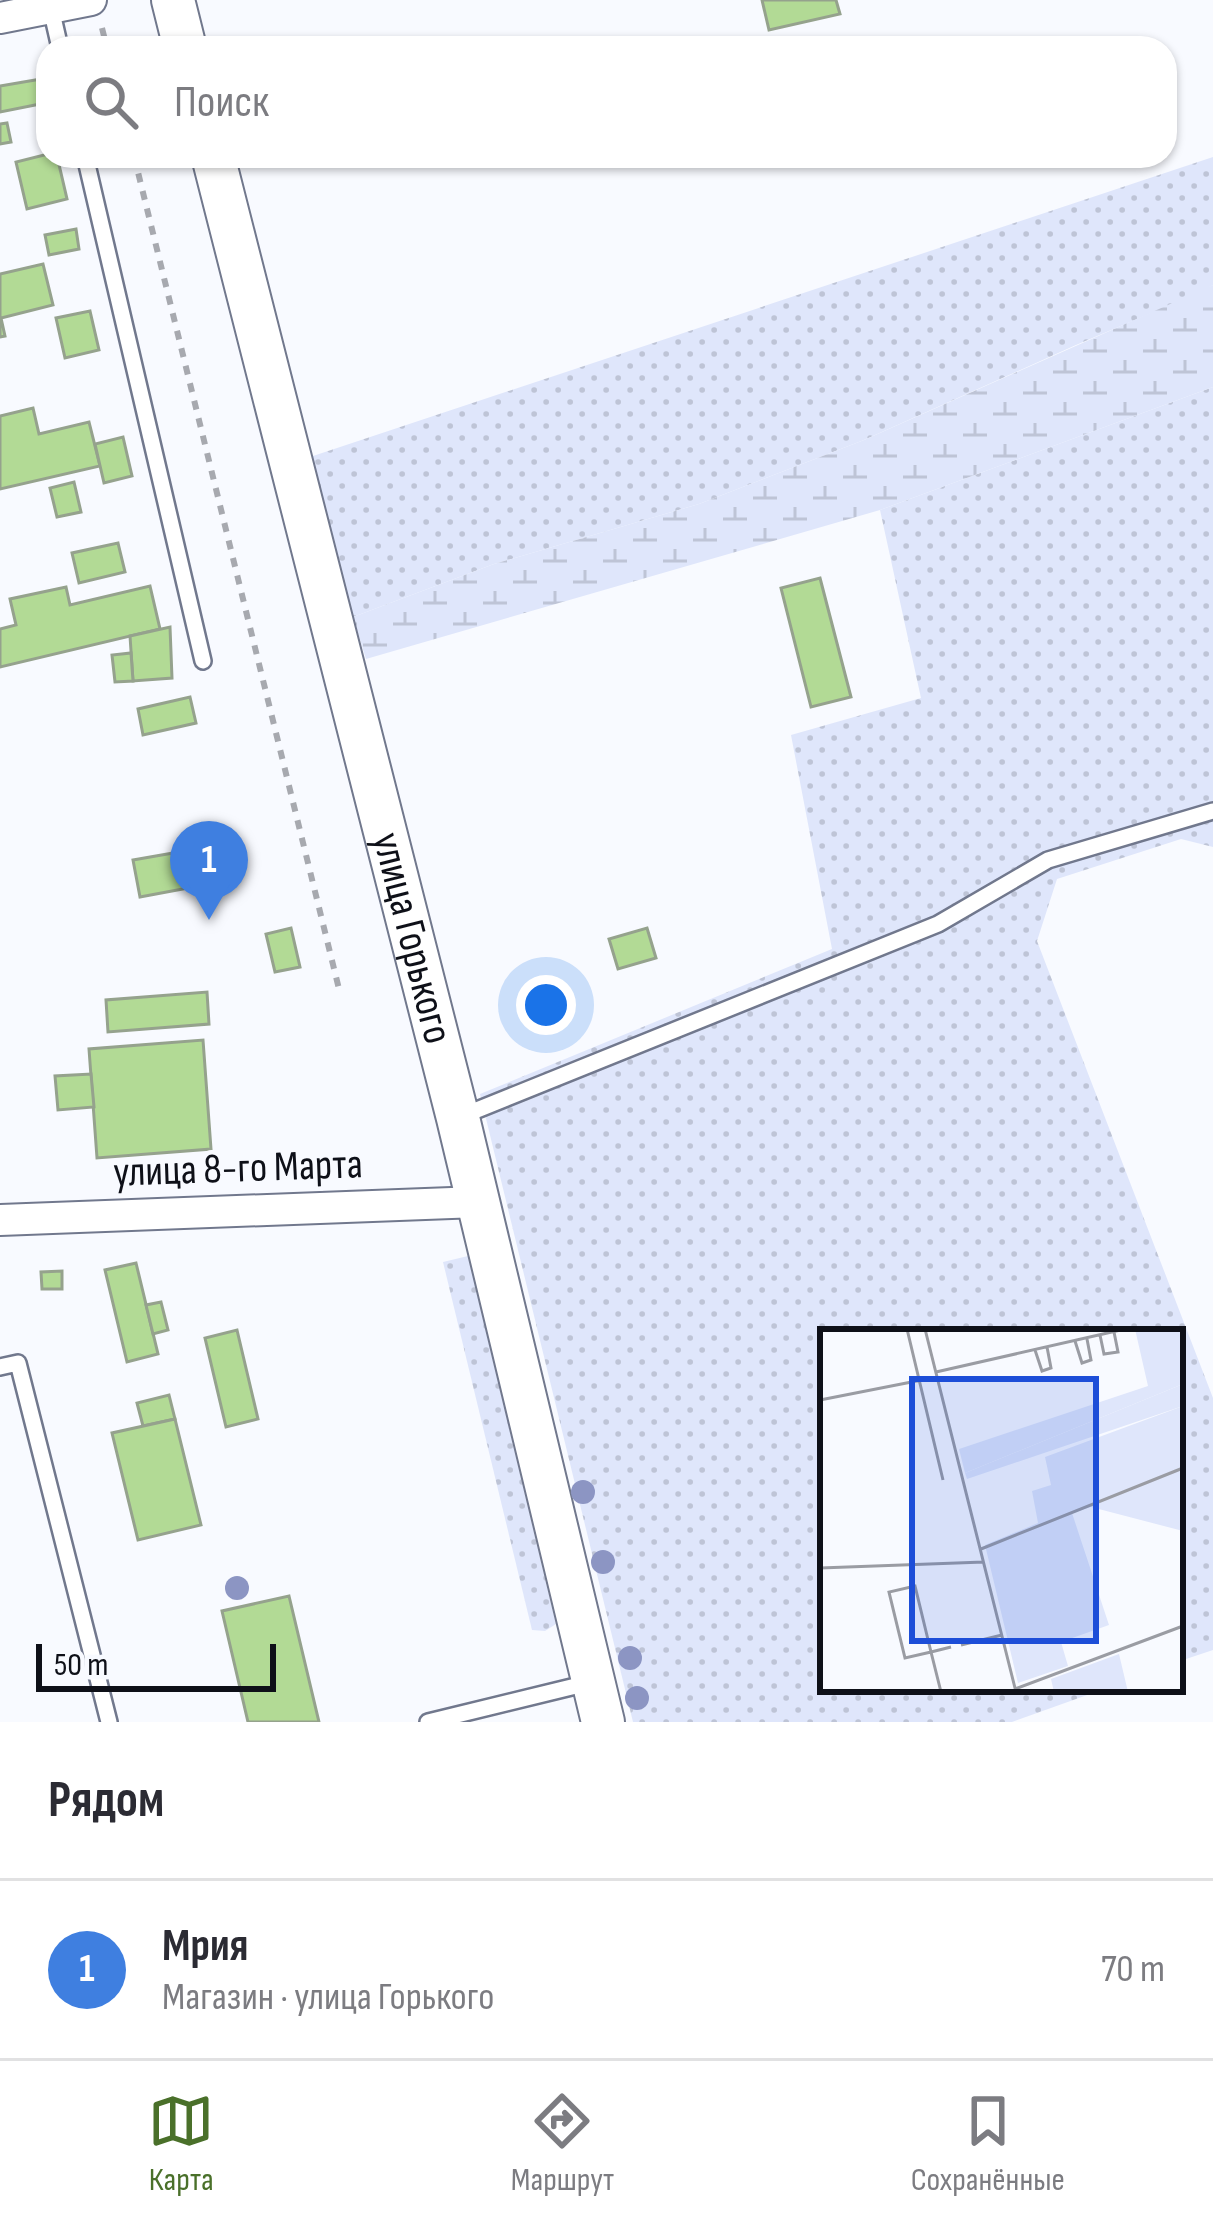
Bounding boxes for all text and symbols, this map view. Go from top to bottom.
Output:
search box [36,36,1177,168]
icon: search [78,69,144,135]
text: Поиск [174,75,269,130]
pin: 1 [170,821,248,920]
street label: улица Горького [361,827,464,1049]
your location [516,975,576,1035]
street label: улица 8-го Марта [112,1139,364,1199]
inset map [820,1329,1183,1692]
scale bar [36,1638,276,1691]
text: 50 m [54,1645,108,1685]
text: Рядом [48,1770,164,1831]
text: Мрия [162,1919,249,1974]
text: 1 [79,1946,95,1993]
text: 70 m [1101,1946,1165,1993]
text: Магазин · улица Горького [162,1974,495,2021]
tab: Карта [148,2088,214,2200]
tab: Маршрут [511,2088,614,2200]
tab: Сохранённые [911,2088,1065,2200]

